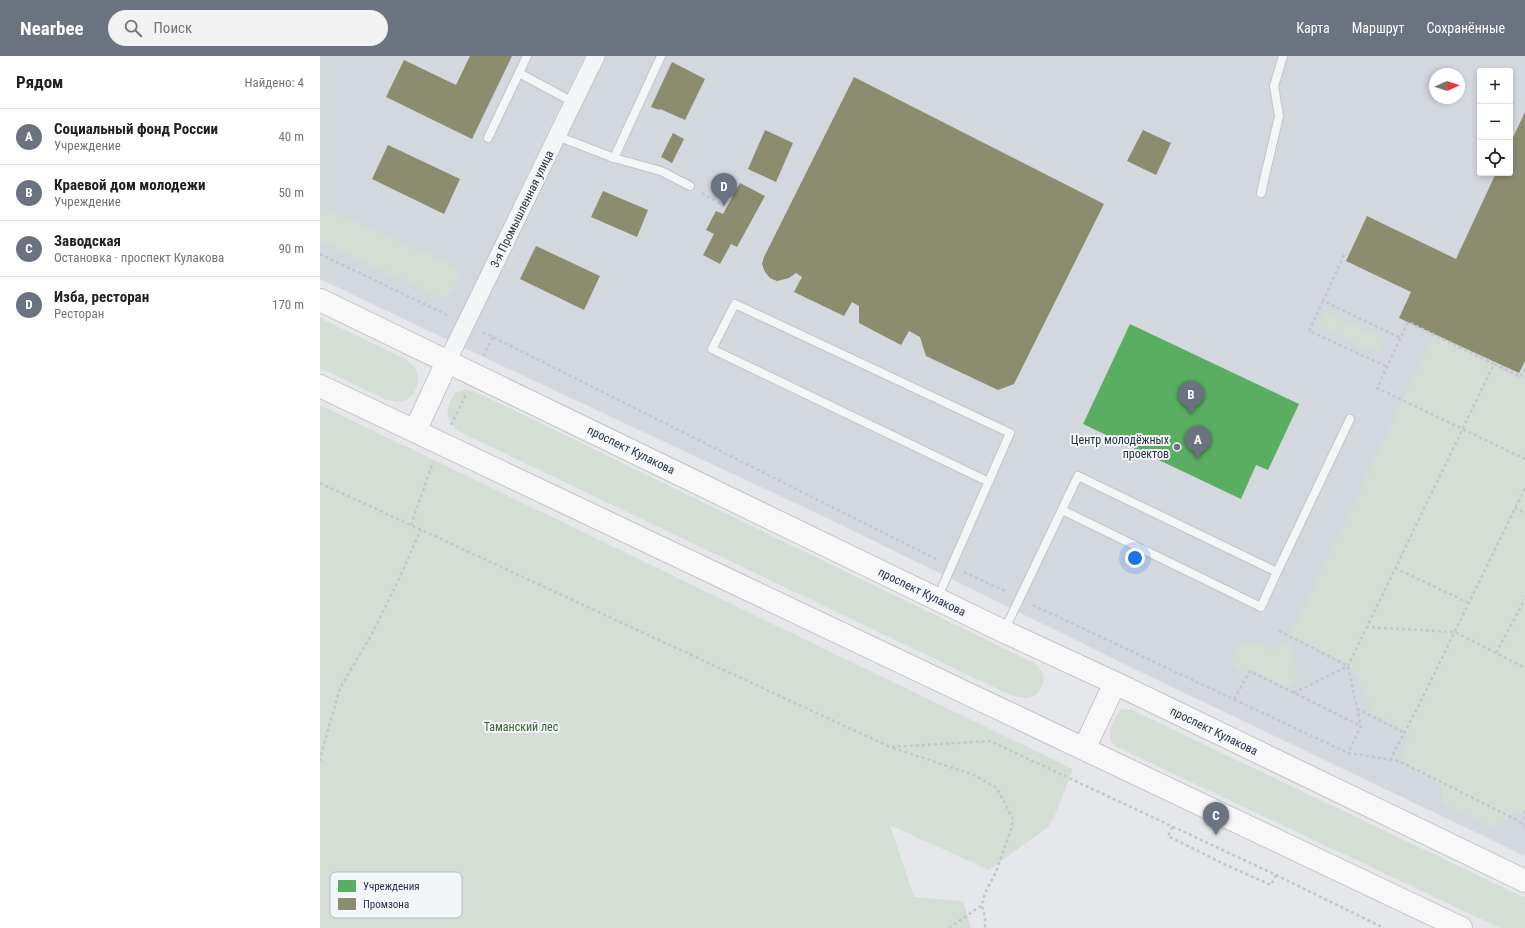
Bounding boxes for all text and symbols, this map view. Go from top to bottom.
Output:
search box [108,10,388,46]
text: Nearbee [20,17,84,40]
icon: search [122,17,144,39]
text: Поиск [154,19,192,37]
text: Карта [1296,20,1330,36]
text: Маршрут [1352,20,1404,36]
text: Сохранённые [1426,20,1505,36]
north arrow [1429,68,1465,104]
map controls [1477,68,1513,176]
button: + [1477,68,1513,104]
text: Рядом [16,72,63,92]
text: Найдено: 4 [244,75,304,90]
button: − [1477,104,1513,140]
text: Социальный фонд России [54,120,218,138]
text: A [25,129,33,144]
text: 40 m [278,129,304,144]
text: Учреждение [54,138,121,153]
button: locate [1477,140,1513,176]
street label: 3-я Промышленная улица [488,148,557,270]
pin: D [711,173,737,206]
text: Краевой дом молодежи [54,176,206,194]
text: B [25,185,33,200]
text: 50 m [278,185,304,200]
text: Учреждение [54,194,121,209]
text: Заводская [54,232,121,250]
text: C [25,241,33,256]
text: 90 m [278,241,304,256]
text: Остановка · проспект Кулакова [54,250,224,265]
text: Изба, ресторан [54,288,149,306]
text: D [25,297,33,312]
text: 170 m [272,297,304,312]
text: Ресторан [54,306,104,321]
pin: B [1178,381,1204,414]
street label: проспект Кулакова [585,423,677,477]
pin: A [1185,426,1211,459]
place label: Центр молодёжных проектов [1071,433,1169,461]
marker: Центр молодёжных проектов [1172,442,1182,452]
your location [1125,548,1145,568]
street label: проспект Кулакова [876,565,968,619]
street label: проспект Кулакова [1168,704,1260,758]
park label: Таманский лес [484,720,559,734]
pin: C [1203,802,1229,835]
legend [330,872,462,918]
text: Учреждения [363,880,420,893]
text: Промзона [363,898,409,911]

